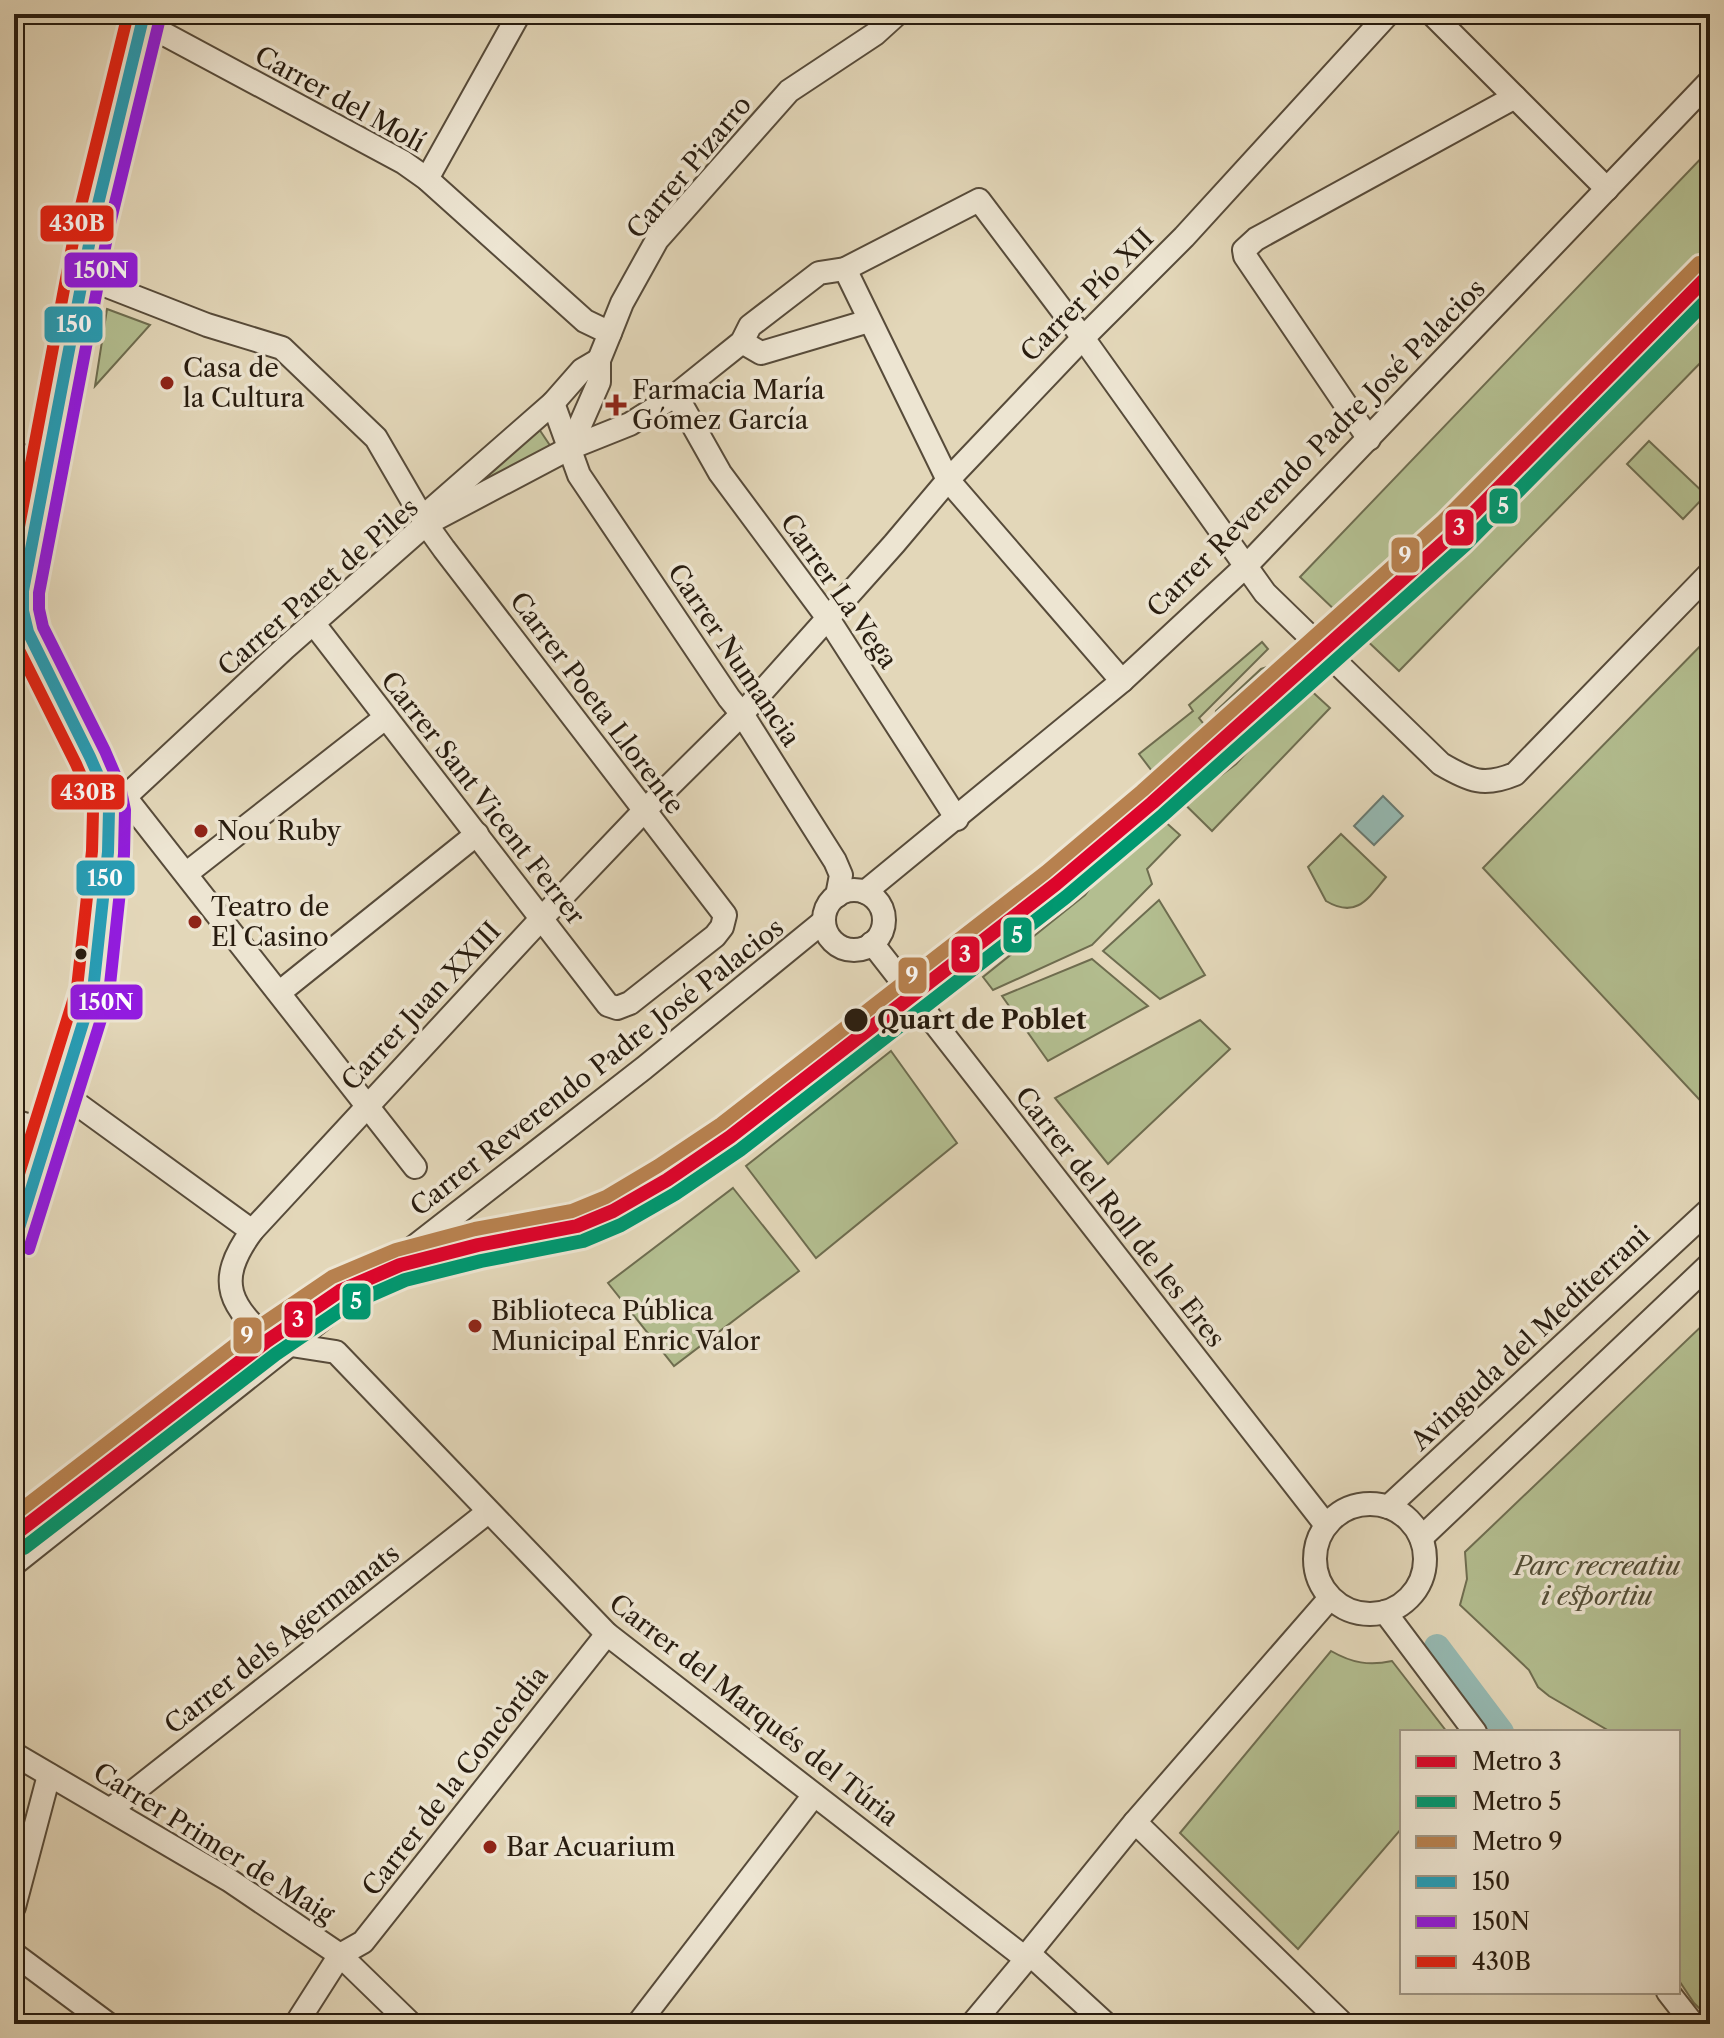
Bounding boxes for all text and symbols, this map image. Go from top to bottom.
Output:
street label: Carrer del Molí [249,39,431,159]
street label: Carrer Pizarro [620,89,758,245]
line badge: 430B [39,204,115,243]
text: 430B [49,210,105,237]
street label: Carrer Pío XII [1014,222,1160,368]
line badge: 150N [63,251,139,289]
text: 150N [73,257,129,284]
street label: Carrer Reverendo Padre José Palacios [1140,272,1492,624]
line badge: 150 [43,305,104,344]
text: 150 [56,311,92,338]
place label: Casa de la Cultura [183,352,305,414]
marker: Casa de la Cultura [158,374,176,392]
place label: Farmacia María Gómez García [632,374,825,436]
marker: Farmacia María Gómez García [607,396,625,414]
line badge: 5 [1488,487,1519,525]
street label: Carrer Paret de Piles [211,491,425,683]
text: 5 [1497,493,1509,520]
street label: Carrer La Vega [774,507,904,675]
line badge: 3 [1444,508,1475,547]
text: 3 [1453,514,1465,541]
line badge: 9 [1390,536,1421,574]
text: 9 [1398,542,1412,569]
street label: Carrer Numancia [661,557,807,753]
street label: Carrer Poeta Llorente [503,586,691,820]
street label: Carrer Sant Vicent Ferrer [374,665,592,931]
line badge: 430B [50,773,126,811]
text: 430B [60,779,116,806]
place label: Nou Ruby [217,815,342,847]
marker: Nou Ruby [192,822,210,840]
line badge: 150 [75,859,136,897]
text: 150 [87,865,123,892]
place label: Teatro de El Casino [211,891,329,953]
street label: Carrer Reverendo Padre José Palacios [404,911,790,1223]
marker: Teatro de El Casino [186,913,204,931]
street label: Carrer Juan XXIII [335,915,507,1097]
line badge: 5 [1002,916,1033,954]
text: 5 [1011,922,1023,949]
line badge: 3 [950,935,981,974]
text: 3 [959,941,971,968]
unlabelled marker [73,946,89,962]
line badge: 9 [897,956,928,995]
text: 9 [905,962,919,989]
line badge: 150N [69,983,144,1021]
text: 150N [78,989,134,1016]
place label: Quart de Poblet [877,1004,1087,1036]
marker: Quart de Poblet [842,1006,870,1034]
street label: Carrer del Roll de les Eres [1008,1080,1232,1354]
street label: Avinguda del Mediterrani [1403,1219,1656,1458]
line badge: 5 [341,1282,372,1321]
text: 5 [350,1288,362,1315]
place label: Biblioteca Pública Municipal Enric Valor [491,1295,760,1357]
line badge: 3 [283,1300,314,1339]
text: 3 [292,1306,304,1333]
line badge: 9 [232,1316,263,1355]
marker: Biblioteca Pública Municipal Enric Valor [466,1317,484,1335]
text: 9 [240,1322,254,1349]
street label: Carrer dels Agermanats [158,1537,406,1741]
park label: Parc recreatiu i esportiu [1512,1550,1681,1612]
street label: Carrer del Marqués del Túria [603,1587,905,1833]
street label: Carrer de la Concòrdia [355,1660,555,1902]
legend [1400,1730,1680,1994]
text: Metro 3 [1472,1747,1562,1776]
street label: Carrer Primer de Maig [88,1756,341,1930]
text: Metro 5 [1472,1787,1562,1816]
text: Metro 9 [1472,1827,1563,1856]
place label: Bar Acuarium [506,1831,676,1863]
marker: Bar Acuarium [481,1838,499,1856]
text: 150 [1472,1867,1510,1896]
text: 150N [1472,1907,1530,1936]
text: 430B [1472,1947,1531,1976]

